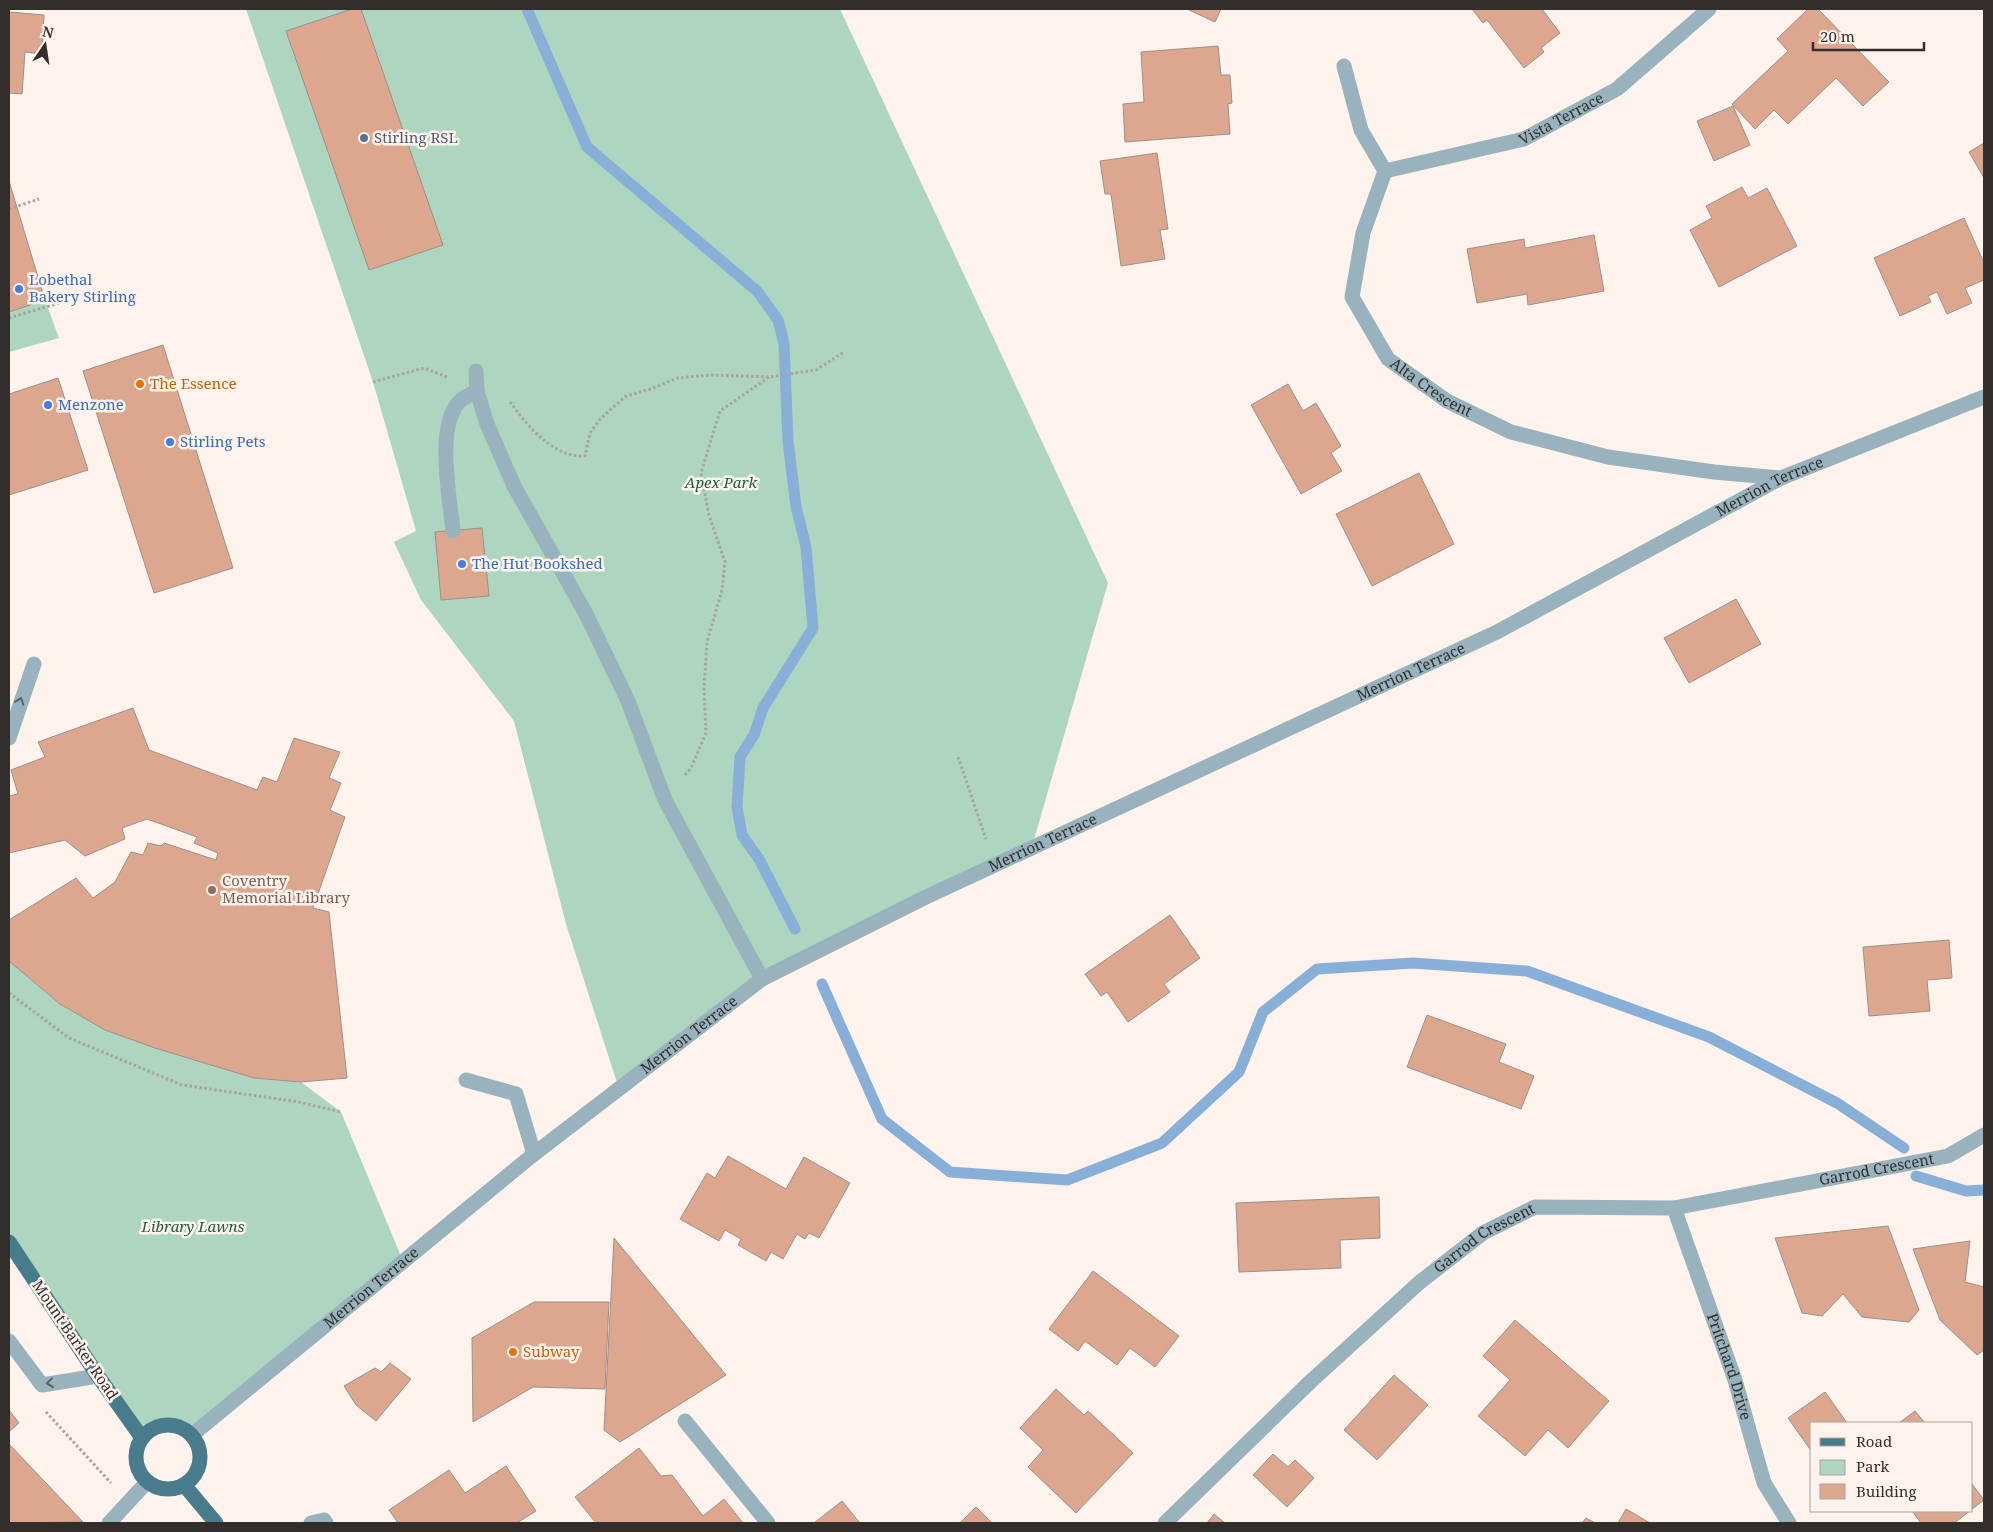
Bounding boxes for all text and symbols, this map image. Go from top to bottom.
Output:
north arrow [20,20,70,70]
scale bar [1813,20,1924,52]
text: N [41,21,56,42]
text: 20 m [1820,26,1855,46]
street label: Vista Terrace [1515,87,1607,149]
place label: Stirling RSL [374,127,458,147]
marker: Stirling RSL [358,132,370,144]
place label: Lobethal Bakery Stirling [29,269,136,306]
marker: Lobethal Bakery Stirling [13,283,25,295]
street label: Alta Crescent [1387,353,1476,421]
place label: The Essence [150,373,237,393]
marker: The Essence [134,378,146,390]
place label: Menzone [58,394,124,414]
marker: Menzone [42,399,54,411]
place label: Stirling Pets [180,431,266,451]
marker: Stirling Pets [164,436,176,448]
street label: Merrion Terrace [1712,451,1826,521]
park label: Apex Park [684,472,758,492]
place label: The Hut Bookshed [472,553,603,573]
marker: The Hut Bookshed [456,558,468,570]
street label: Merrion Terrace [1353,637,1468,705]
one-way arrow [14,697,24,706]
street label: Merrion Terrace [985,808,1100,876]
place label: Coventry Memorial Library [222,870,350,907]
marker: Coventry Memorial Library [206,884,218,896]
street label: Merrion Terrace [636,991,741,1078]
street label: Garrod Crescent [1817,1148,1935,1189]
street label: Garrod Crescent [1429,1198,1538,1277]
park label: Library Lawns [141,1216,244,1236]
street label: Merrion Terrace [319,1242,422,1332]
street label: Mount Barker Road [28,1276,123,1403]
street label: Pritchard Drive [1703,1310,1757,1422]
place label: Subway [523,1341,580,1361]
marker: Subway [507,1346,519,1358]
one-way arrow [45,1377,53,1388]
legend [1810,1422,1973,1512]
text: Road [1856,1431,1892,1451]
text: Park [1856,1456,1890,1476]
text: Building [1856,1481,1917,1501]

